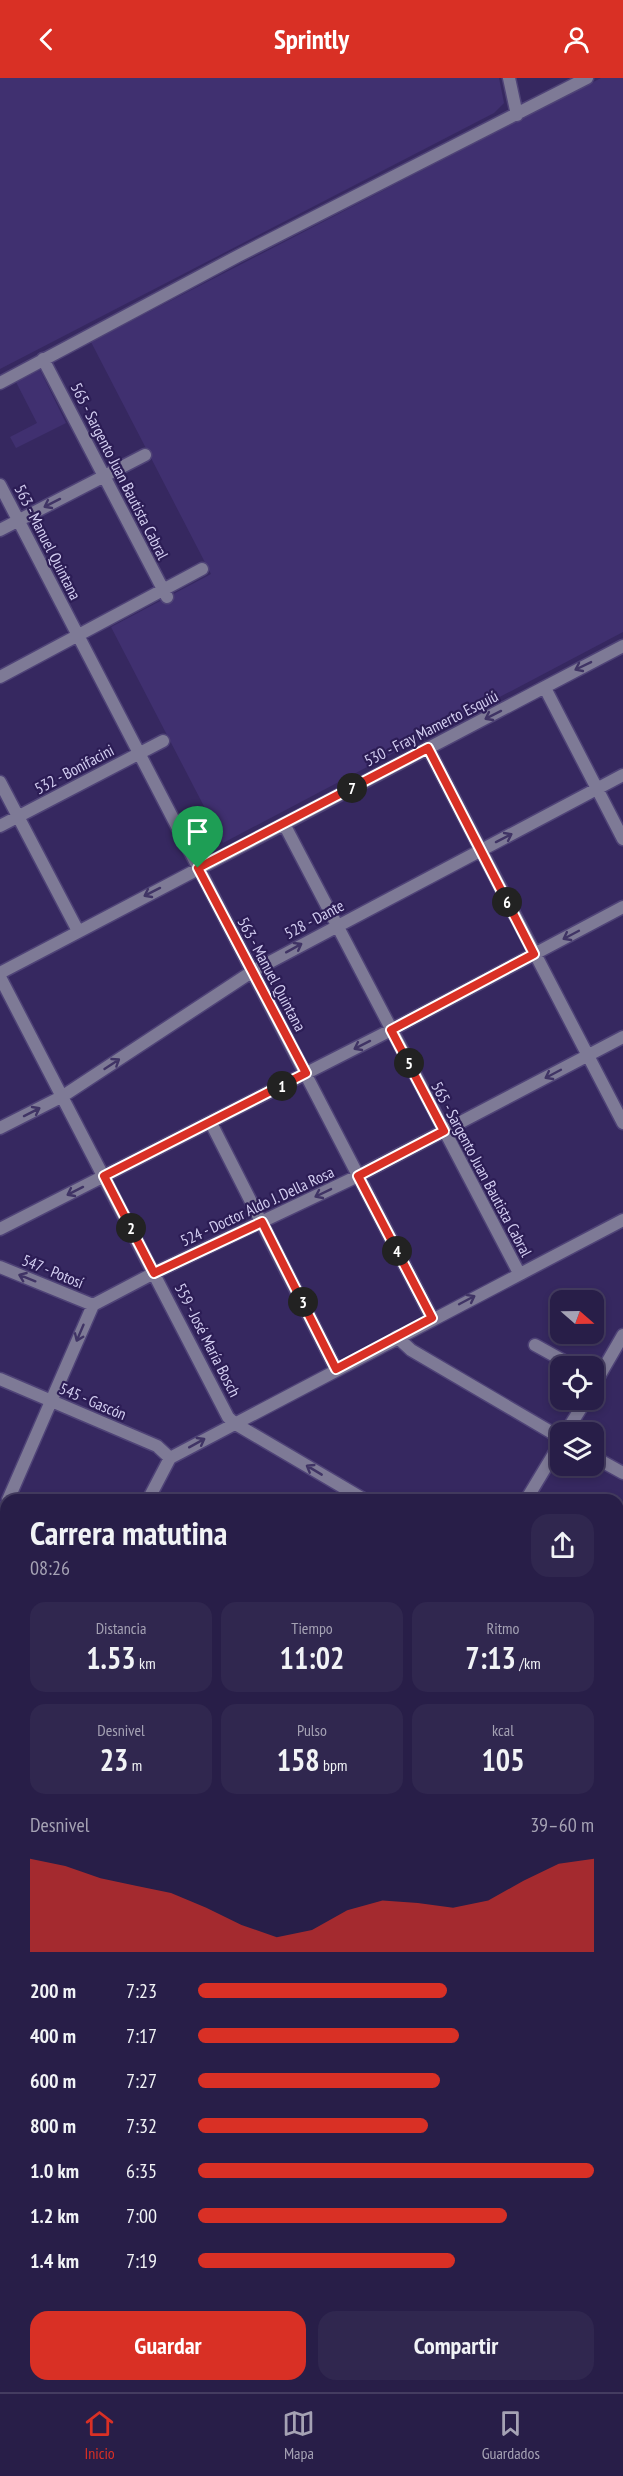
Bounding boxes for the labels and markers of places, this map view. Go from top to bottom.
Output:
pin: 7 [337,773,367,803]
pin [172,806,223,868]
pin: 6 [492,887,522,917]
pin: 5 [394,1048,424,1078]
pin: 1 [267,1071,297,1101]
pin: 2 [116,1213,146,1243]
pin: 4 [382,1236,412,1266]
pin: 3 [288,1287,318,1317]

